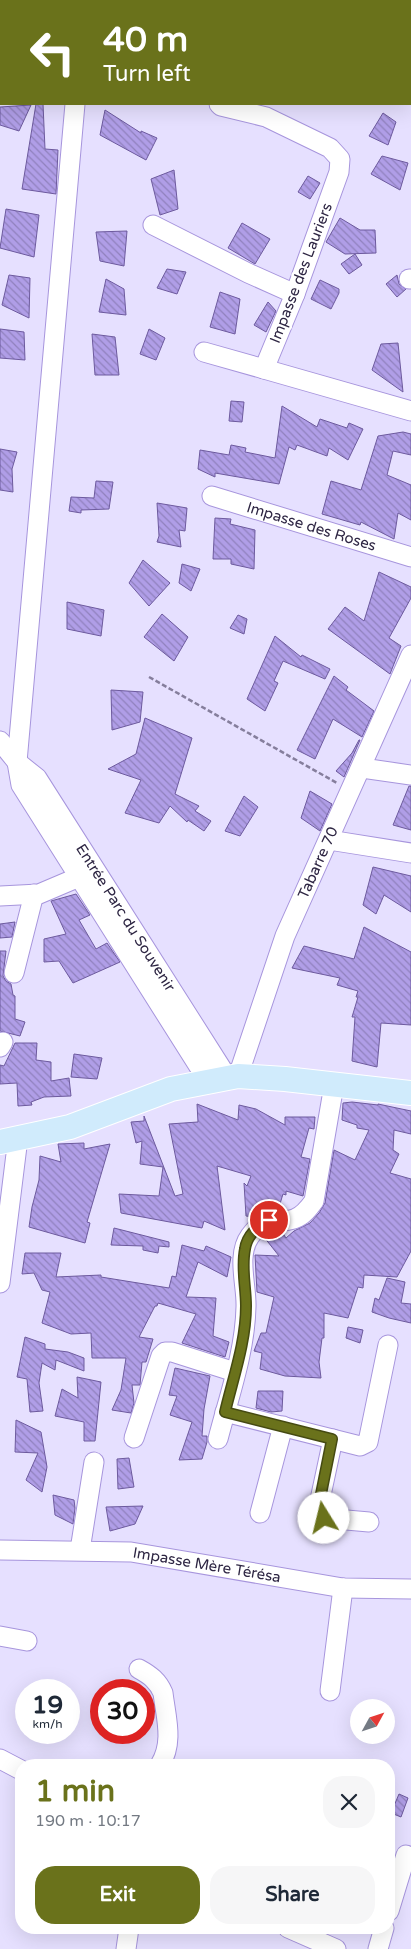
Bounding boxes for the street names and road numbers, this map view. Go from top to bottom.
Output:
street label: Impasse des Lauriers [266,200,336,346]
street label: Impasse des Roses [245,498,378,555]
street label: Tabarre 70 [294,824,342,901]
street label: Entrée Parc du Souvenir [72,840,179,995]
street label: Impasse Mère Térésa [132,1543,282,1586]

